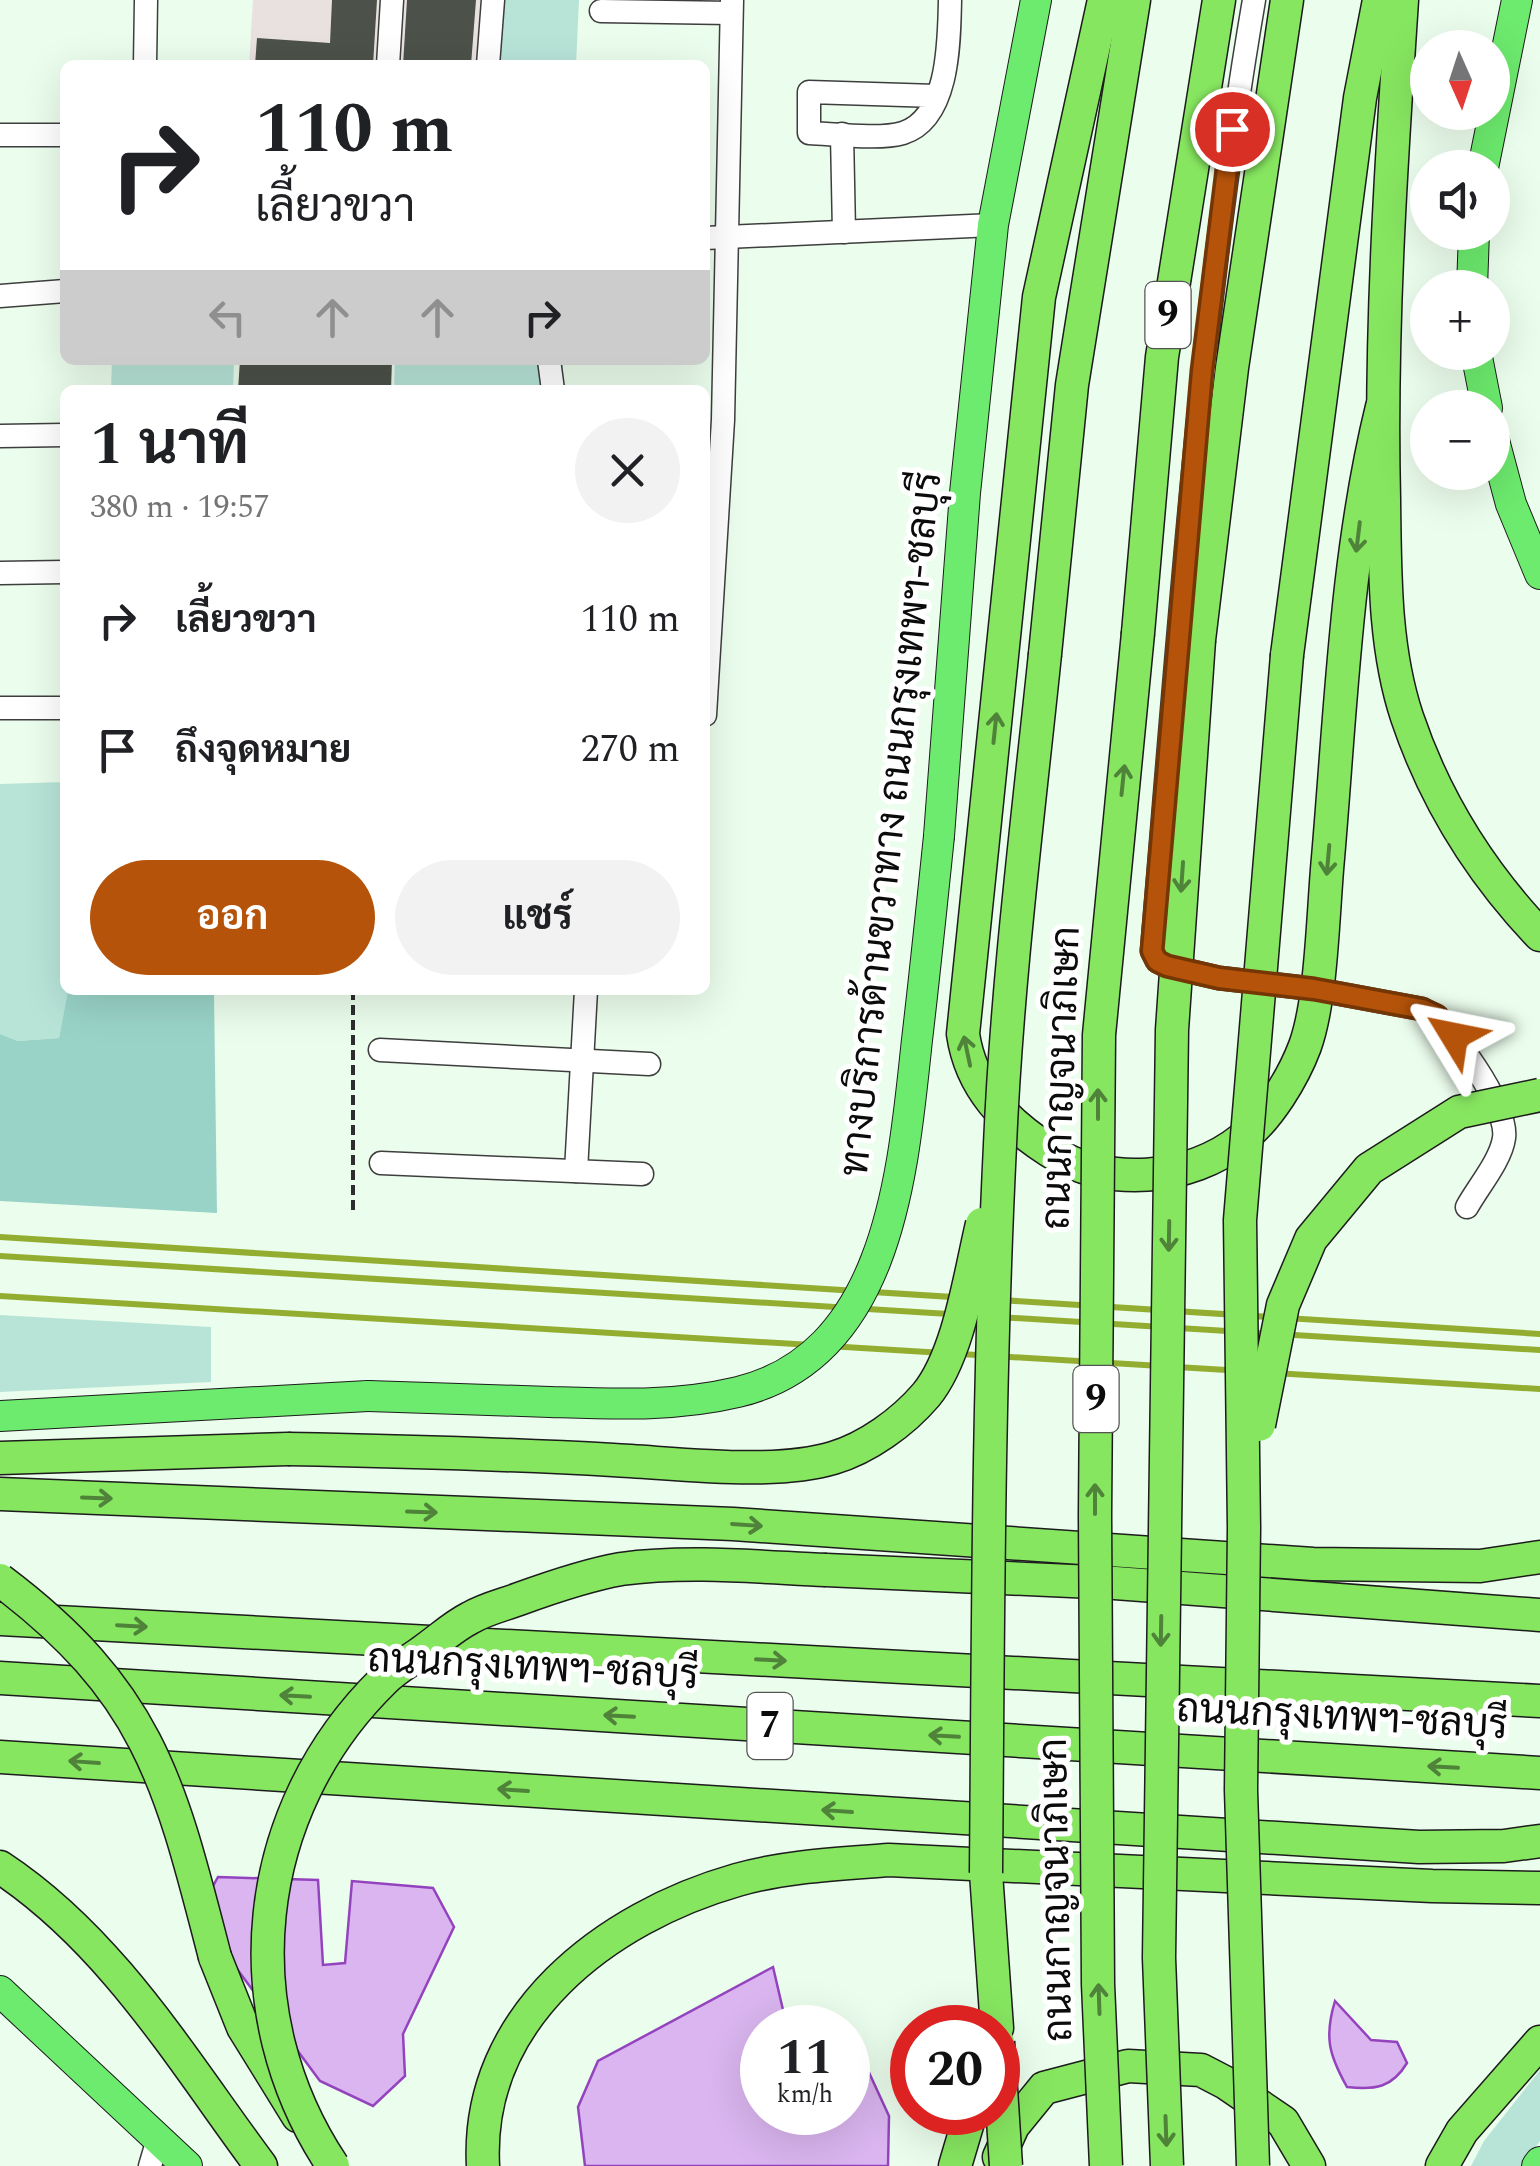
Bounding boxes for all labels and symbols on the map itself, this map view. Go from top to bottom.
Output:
north arrow [1410,30,1510,130]
pin [1190,87,1275,172]
road number: 9 [1146,282,1190,348]
street label: ทางบริการด้านขวาทาง ถนนกรุงเทพฯ-ชลบุรี [825,468,959,1180]
one-way arrow [1348,520,1367,552]
one-way arrow [986,712,1005,744]
one-way arrow [1114,764,1133,796]
one-way arrow [1318,844,1337,876]
one-way arrow [1172,860,1191,892]
street label: ถนนกาญจนาภิเษก [1026,925,1098,1231]
position arrow [1402,984,1506,1088]
one-way arrow [956,1036,975,1068]
one-way arrow [1088,1088,1108,1120]
one-way arrow [1159,1220,1178,1252]
road number: 9 [1074,1366,1118,1432]
one-way arrow [1086,1483,1105,1515]
one-way arrow [81,1489,113,1508]
one-way arrow [406,1502,438,1521]
one-way arrow [730,1516,762,1535]
one-way arrow [1152,1614,1170,1647]
one-way arrow [116,1617,148,1636]
street label: ถนนกรุงเทพฯ-ชลบุรี [366,1629,700,1707]
one-way arrow [755,1651,787,1670]
street label: ถนนกรุงเทพฯ-ชลบุรี [1175,1679,1509,1757]
one-way arrow [279,1687,311,1706]
road number: 7 [748,1693,792,1759]
one-way arrow [604,1706,636,1725]
one-way arrow [928,1726,960,1745]
street label: ถนนกาญจนาภิเษก [1024,1737,1090,2043]
one-way arrow [68,1753,100,1772]
one-way arrow [1427,1757,1459,1776]
one-way arrow [497,1780,529,1799]
one-way arrow [822,1801,854,1820]
one-way arrow [1089,1983,1108,2015]
speed limit sign: 20 [890,2005,1020,2135]
one-way arrow [1156,2115,1175,2147]

